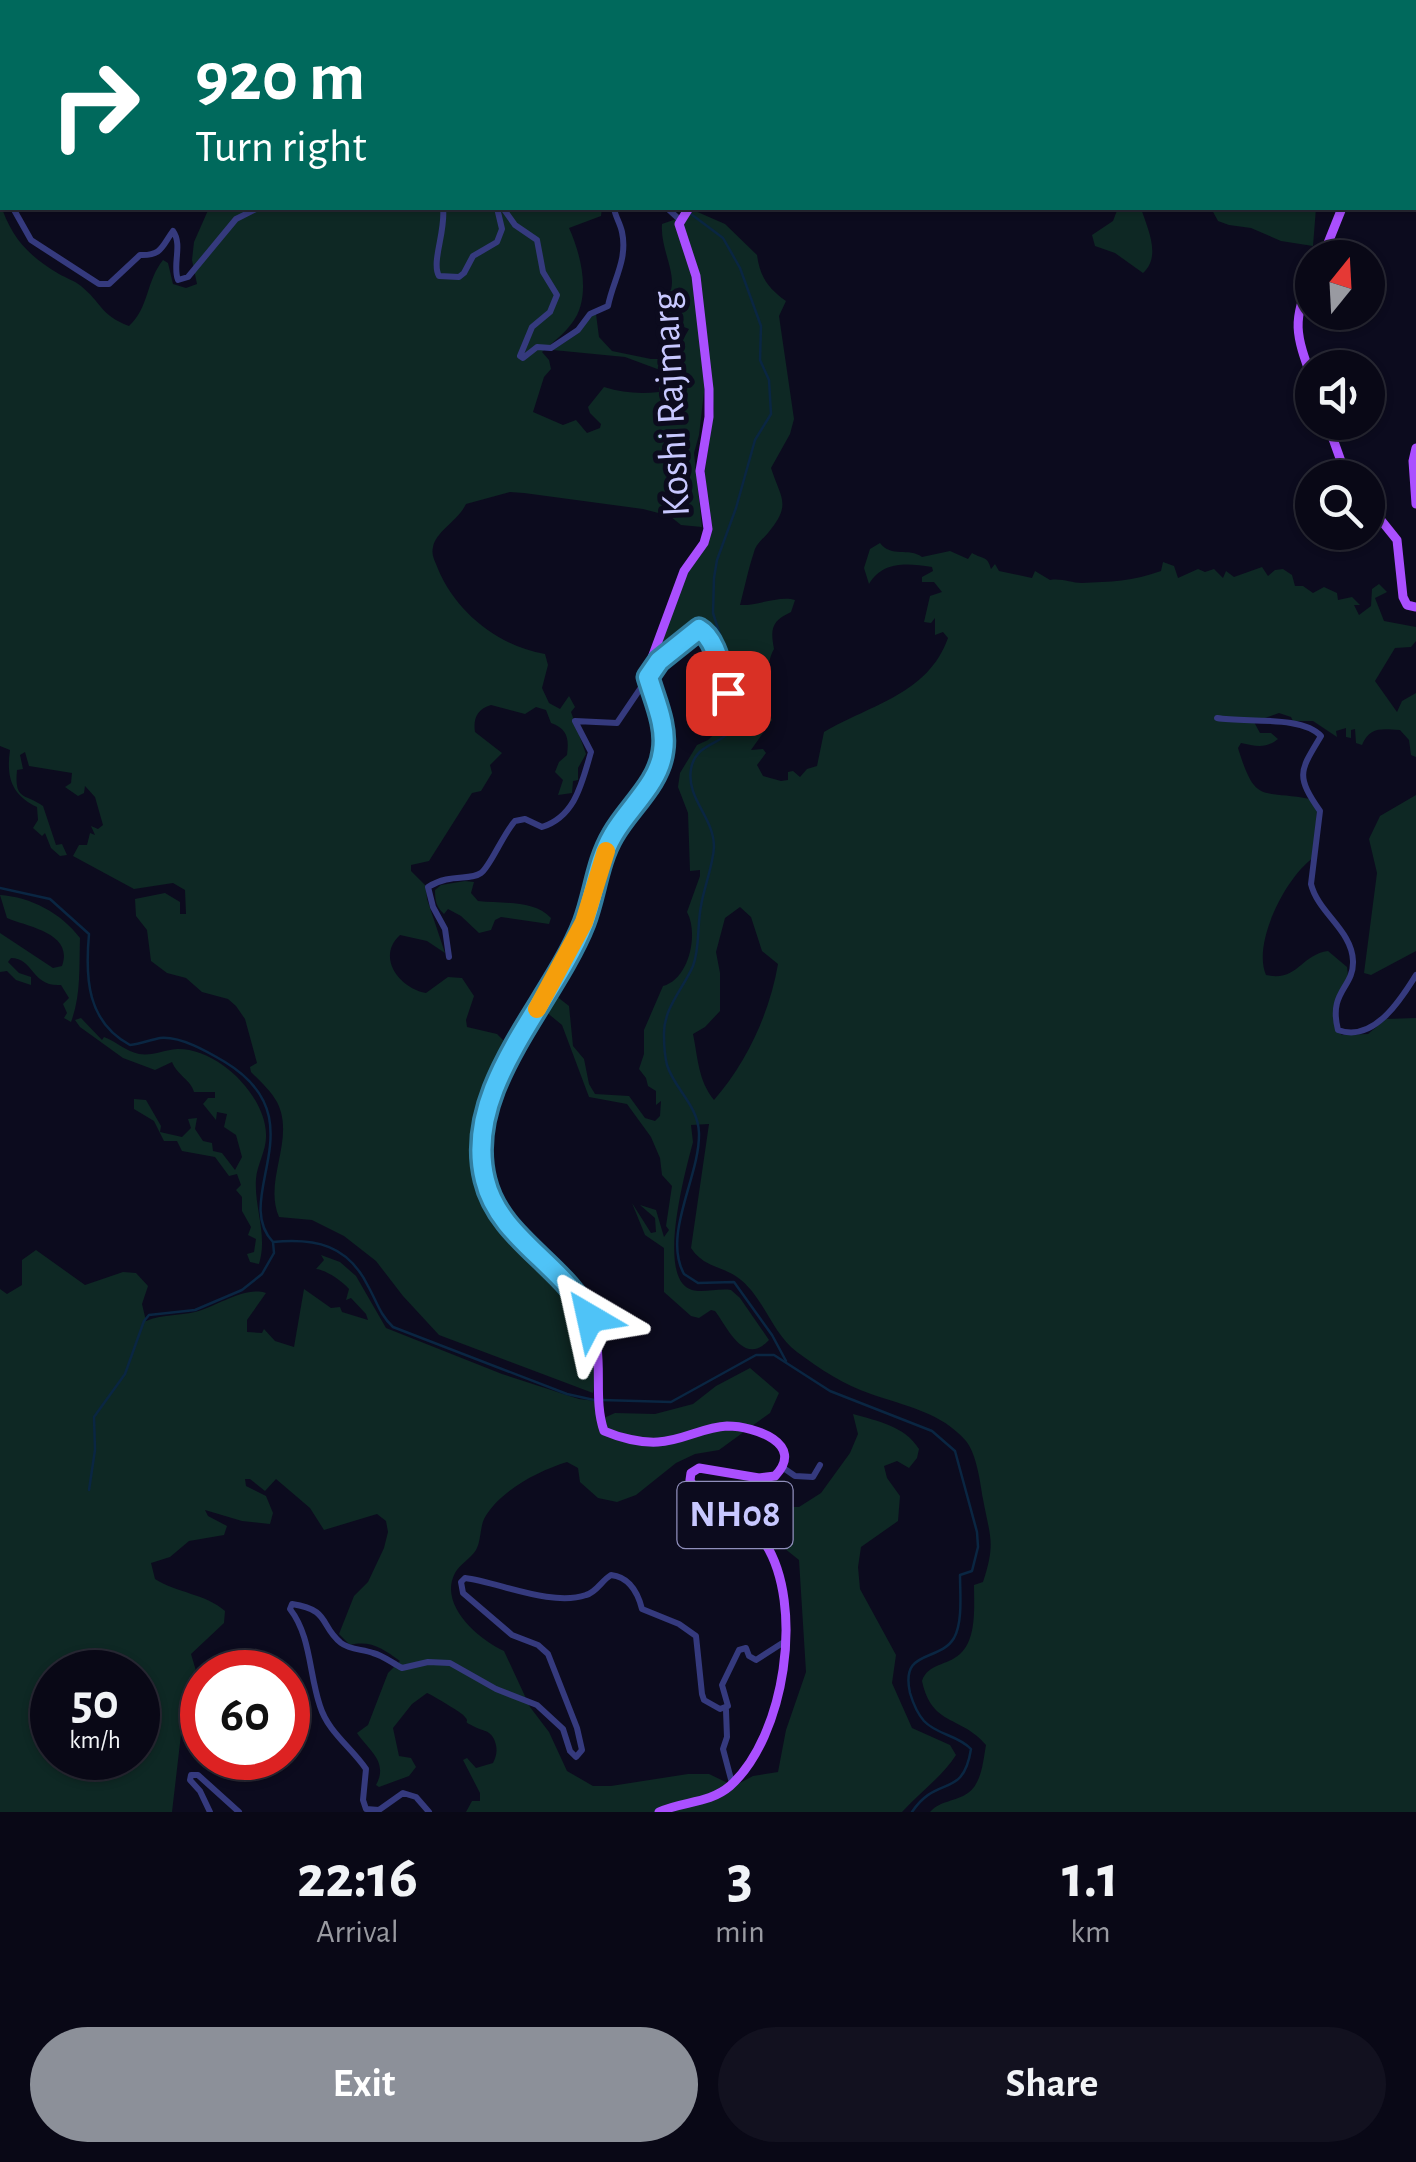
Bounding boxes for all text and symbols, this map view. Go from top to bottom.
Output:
icon: right [30,40,160,170]
text: 920 m [195,43,365,113]
text: Turn right [195,125,367,170]
north arrow [1295,240,1385,330]
map controls [1295,240,1385,550]
street label: Koshi Rajmarg [645,290,697,518]
button: sound [1295,350,1385,440]
button: search [1295,460,1385,550]
pin [686,651,771,736]
icon: arrive [701,666,756,721]
position arrow [538,1266,642,1370]
road number: NH08 [678,1482,792,1548]
speed limit sign: 60 [180,1650,310,1780]
text: 50 [71,1678,119,1728]
text: km/h [69,1728,121,1753]
text: 22:16 [297,1848,418,1908]
text: 3 [727,1848,753,1908]
text: 1.1 [1062,1848,1119,1908]
text: Arrival [316,1916,399,1948]
text: min [715,1916,765,1948]
text: km [1070,1916,1111,1948]
button: Exit [30,2027,698,2142]
button: Share [718,2027,1386,2142]

